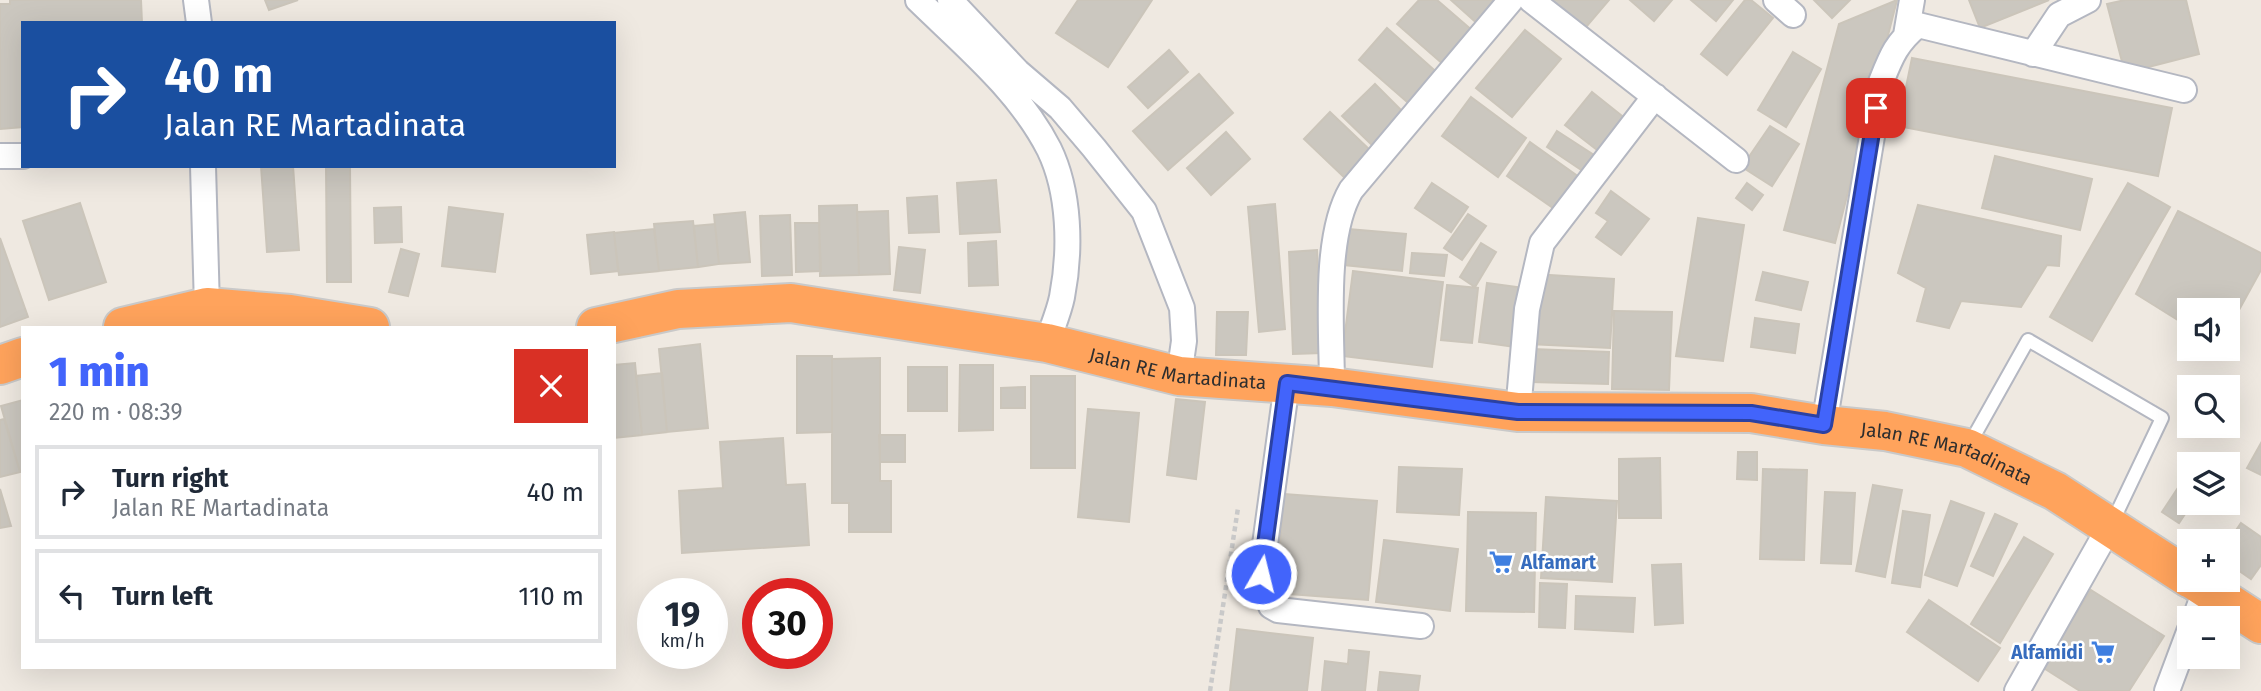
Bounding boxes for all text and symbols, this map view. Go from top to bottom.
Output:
text: 40 m [164,46,273,105]
icon: right [49,49,140,140]
pin [1846,78,1906,138]
icon: arrive [1857,89,1895,127]
text: Jalan RE Martadinata [164,106,466,144]
map controls [2177,298,2240,669]
button: sound [2177,298,2240,361]
street label: Jalan RE Martadinata [1087,343,1267,394]
text: 1 min [49,347,150,397]
button: close [514,349,588,423]
button: search [2177,375,2240,438]
text: 220 m · 08:39 [49,398,183,426]
street label: Jalan RE Martadinata [1860,417,2036,490]
button: layers [2177,452,2240,515]
text: Turn right [112,463,229,494]
icon: right [53,473,91,511]
text: 40 m [526,477,584,508]
text: Jalan RE Martadinata [112,494,329,522]
button: + [2177,529,2240,592]
position arrow [1224,537,1298,611]
supermarket icon: Alfamart [1487,548,1515,576]
place label: Alfamart [1520,551,1597,574]
icon: left [53,577,91,615]
speed limit sign: 30 [742,578,833,669]
text: Turn left [112,581,213,612]
text: 110 m [518,581,584,612]
text: 19 [665,593,700,635]
button: − [2177,606,2240,669]
text: km/h [660,630,705,652]
supermarket icon: Alfamidi [2089,638,2117,666]
place label: Alfamidi [2010,641,2083,664]

